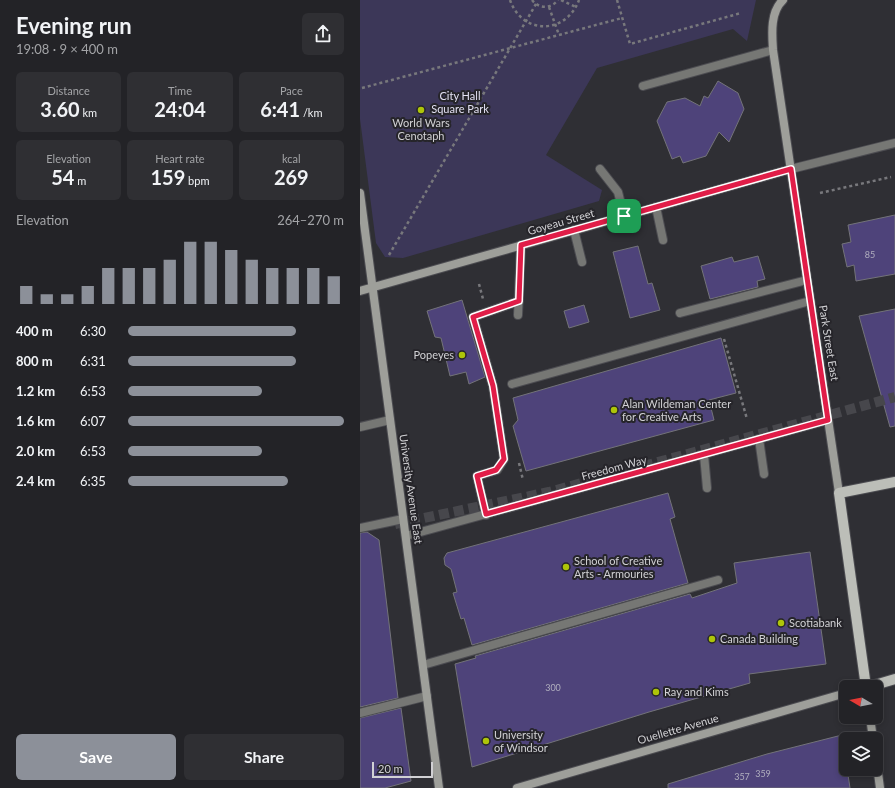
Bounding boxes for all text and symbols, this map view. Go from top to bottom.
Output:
text: Evening run [16,12,132,39]
button: share [302,13,344,55]
text: 19:08 · 9 × 400 m [16,41,118,57]
text: Distance [48,84,90,97]
text: Time [168,84,192,97]
text: Pace [280,84,303,97]
park label: City Hall Square Park [431,89,489,115]
text: 3.60 [40,97,80,121]
text: 24:04 [154,97,206,121]
text: 6:41 [260,97,300,121]
marker: World Wars Cenotaph [416,105,426,115]
text: km [80,106,97,119]
text: /km [300,106,323,119]
place label: World Wars Cenotaph [392,116,450,142]
text: Elevation [46,152,91,165]
text: Heart rate [155,152,205,165]
text: kcal [282,152,301,165]
text: 54 [51,165,74,189]
text: 159 [150,165,185,189]
text: 269 [274,165,309,189]
text: m [74,174,86,187]
text: bpm [185,174,210,187]
pin [607,199,641,233]
icon: arrive [613,205,635,227]
street label: Goyeau Street [526,206,596,237]
text: Elevation [16,212,69,228]
text: 264–270 m [277,212,344,228]
house number: 85 [865,249,875,260]
street label: Park Street East [817,304,842,382]
text: 400 m [16,323,53,339]
text: 6:30 [80,323,106,339]
place label: Popeyes [414,348,454,361]
marker: Popeyes [457,350,467,360]
text: 800 m [16,353,53,369]
text: 6:31 [80,353,106,369]
text: 1.2 km [16,383,55,399]
text: 6:53 [80,383,106,399]
place label: Alan Wildeman Center for Creative Arts [622,397,731,423]
marker: Alan Wildeman Center for Creative Arts [609,405,619,415]
text: 1.6 km [16,413,55,429]
text: 6:07 [80,413,106,429]
street label: University Avenue East [397,433,426,545]
text: 2.0 km [16,443,55,459]
text: 6:53 [80,443,106,459]
street label: Freedom Way [580,452,648,482]
text: 2.4 km [16,473,55,489]
text: 6:35 [80,473,106,489]
place label: School of Creative Arts - Armouries [574,554,662,580]
marker: School of Creative Arts - Armouries [561,562,571,572]
place label: Scotiabank [789,616,842,629]
marker: Scotiabank [776,618,786,628]
place label: Canada Building [720,632,798,645]
marker: Canada Building [707,634,717,644]
north arrow [839,680,883,724]
map controls [839,680,883,776]
house number: 300 [545,682,561,693]
place label: Ray and Kims [664,685,729,698]
marker: Ray and Kims [651,687,661,697]
street label: Ouellette Avenue [636,711,720,746]
place label: University of Windsor [494,728,548,754]
button: layers [839,732,883,776]
button: Save [16,734,176,780]
button: Share [184,734,344,780]
marker: University of Windsor [481,736,491,746]
scale bar [372,760,433,779]
text: 20 m [378,762,403,775]
house number: 359 [755,768,771,779]
house number: 357 [734,771,750,782]

